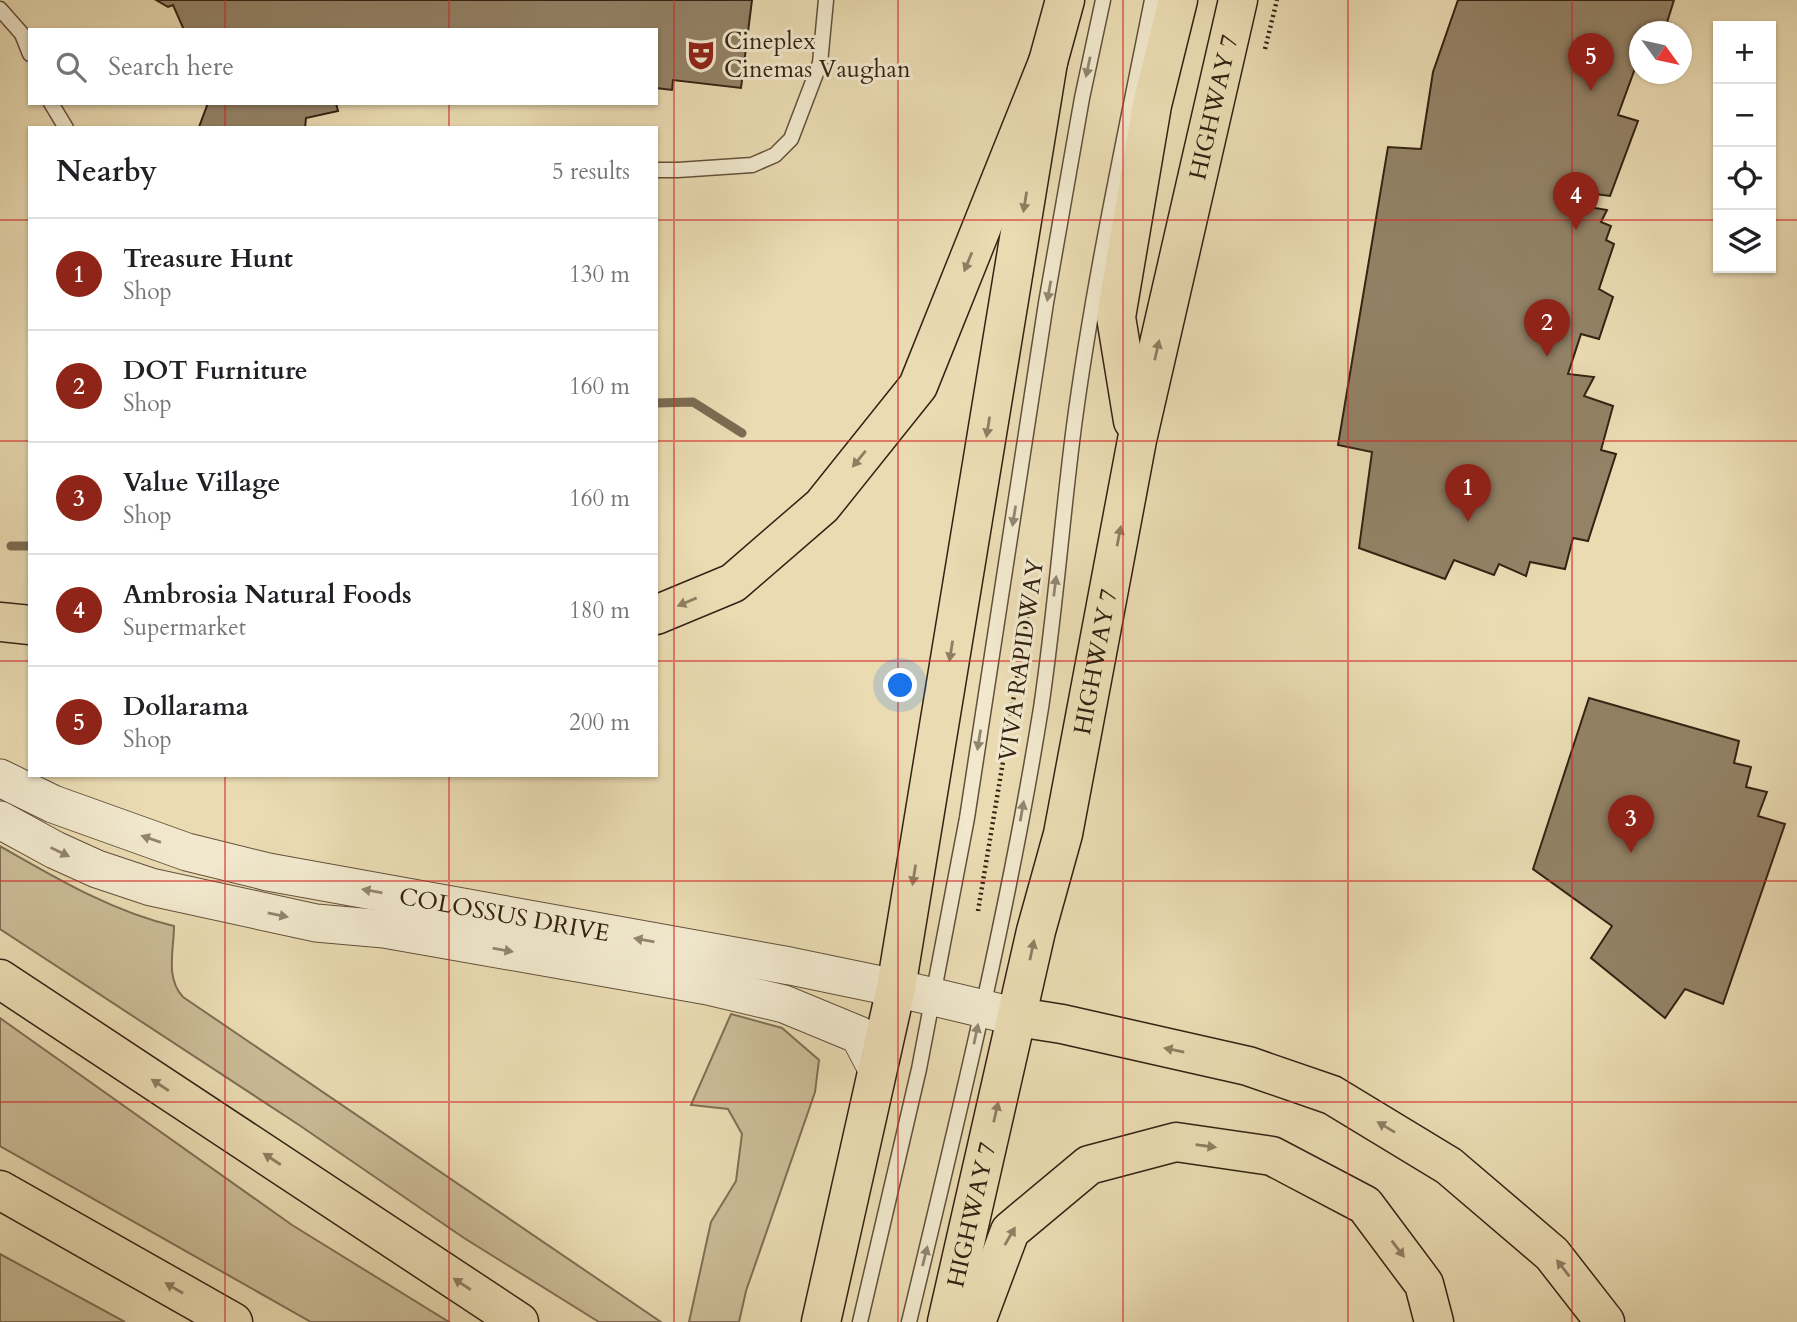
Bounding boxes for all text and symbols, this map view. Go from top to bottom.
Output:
north arrow [1629,21,1692,84]
map controls [1713,21,1776,273]
button: + [1713,21,1776,84]
place label: Cineplex Cinemas Vaughan [724,25,911,86]
search box [28,28,658,105]
street label: HIGHWAY 7 [1181,32,1246,183]
pin: 5 [1568,33,1614,91]
theatre icon: Cineplex Cinemas Vaughan [684,38,718,72]
icon: search [52,48,90,86]
text: Search here [108,49,234,84]
one-way arrow [1083,56,1094,78]
button: − [1713,84,1776,147]
button: locate [1713,147,1776,210]
text: Nearby [56,151,157,192]
text: 5 results [552,156,630,187]
pin: 4 [1553,172,1599,230]
one-way arrow [1019,191,1030,213]
button: layers [1713,210,1776,273]
text: Treasure Hunt [123,241,293,276]
one-way arrow [962,252,973,273]
text: 1 [73,259,85,290]
text: 130 m [569,259,630,290]
text: Shop [123,276,172,307]
one-way arrow [1043,280,1054,302]
pin: 2 [1524,299,1570,357]
one-way arrow [1152,339,1163,361]
text: DOT Furniture [123,353,308,388]
text: 2 [73,371,85,402]
text: 160 m [569,371,630,402]
text: Shop [123,388,172,419]
one-way arrow [982,416,993,438]
one-way arrow [852,450,867,468]
pin: 1 [1445,464,1491,522]
text: Value Village [123,465,280,500]
text: 3 [73,483,85,514]
text: 160 m [569,483,630,514]
text: Shop [123,500,172,531]
one-way arrow [1008,505,1019,527]
one-way arrow [1113,525,1124,547]
street label: VIVA RAPIDWAY [991,557,1052,763]
one-way arrow [1050,575,1061,597]
text: Ambrosia Natural Foods [123,577,412,612]
street label: HIGHWAY 7 [1066,586,1126,737]
text: 4 [73,595,85,626]
text: 180 m [569,595,630,626]
one-way arrow [676,597,697,608]
text: Supermarket [123,612,246,643]
one-way arrow [945,640,956,662]
your location [883,668,917,702]
text: Dollarama [123,689,249,724]
text: 5 [73,707,85,738]
text: 200 m [569,707,630,738]
text: Shop [123,724,172,755]
one-way arrow [973,729,984,751]
pin: 3 [1608,795,1654,853]
one-way arrow [1017,800,1028,822]
one-way arrow [141,833,162,844]
one-way arrow [50,847,70,858]
one-way arrow [908,865,919,887]
street label: COLOSSUS DRIVE [396,880,612,950]
one-way arrow [361,885,383,896]
one-way arrow [267,909,289,920]
one-way arrow [633,935,655,946]
one-way arrow [1026,939,1037,961]
one-way arrow [492,944,514,955]
one-way arrow [971,1023,982,1045]
one-way arrow [1163,1044,1185,1055]
one-way arrow [151,1079,170,1092]
one-way arrow [990,1101,1001,1123]
one-way arrow [1376,1121,1395,1134]
street label: HIGHWAY 7 [939,1139,1004,1290]
one-way arrow [1195,1141,1217,1152]
one-way arrow [263,1152,281,1166]
one-way arrow [1004,1227,1016,1246]
one-way arrow [1391,1240,1405,1258]
one-way arrow [919,1245,930,1267]
one-way arrow [1557,1259,1571,1277]
one-way arrow [452,1278,472,1291]
one-way arrow [164,1282,183,1294]

